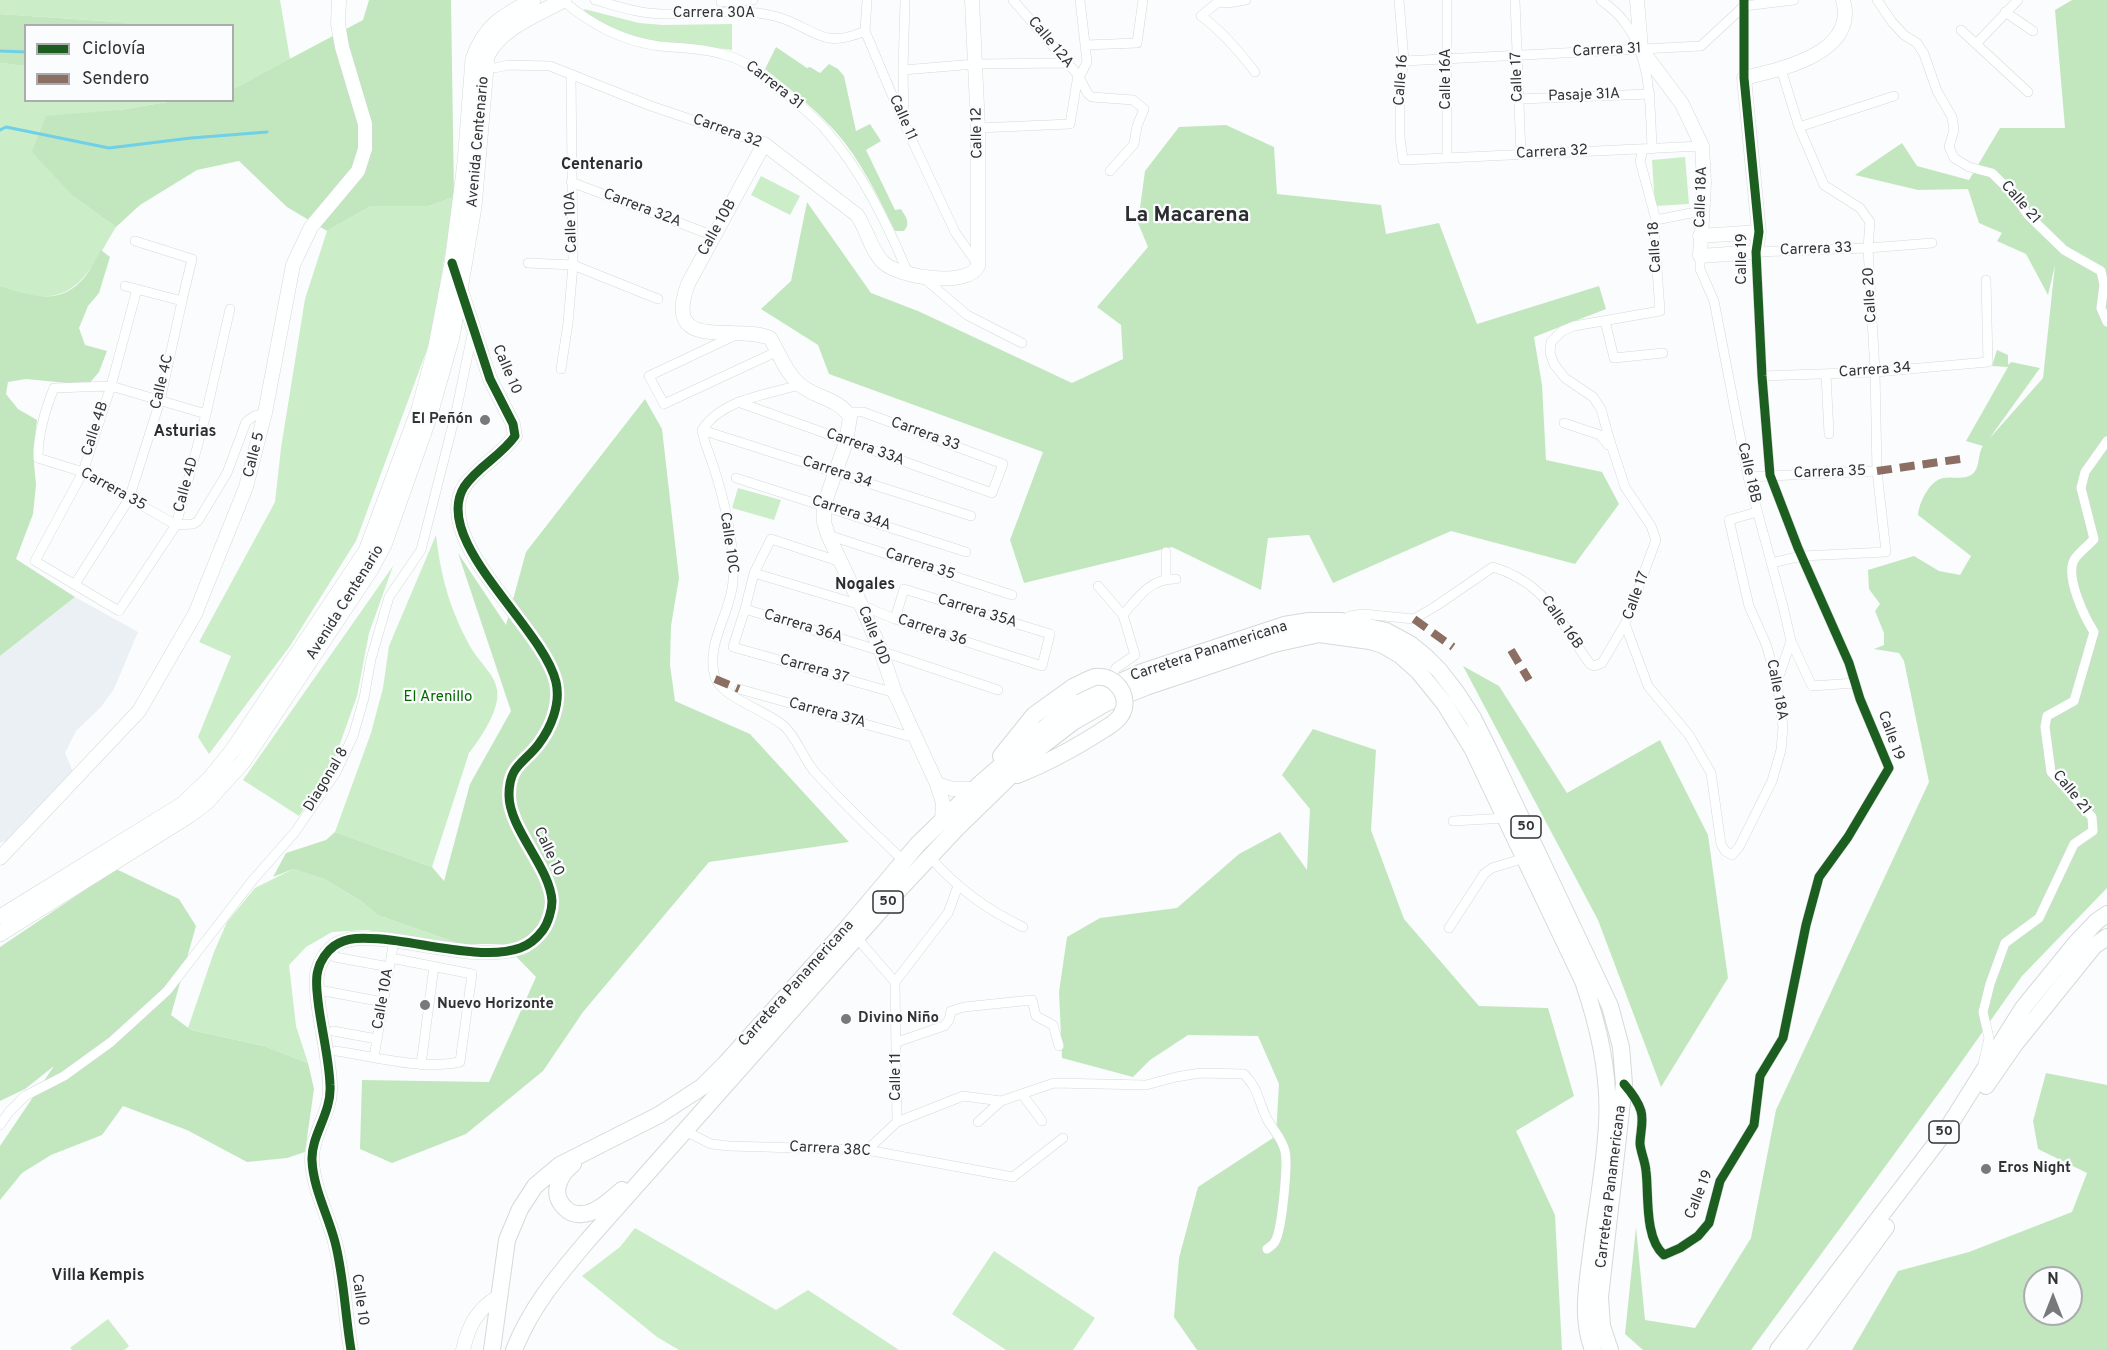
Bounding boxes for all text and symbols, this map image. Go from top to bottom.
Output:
street label: Carrera 30A [673,5,755,23]
street label: Calle 12A [1023,13,1077,73]
legend [24,24,234,102]
text: Ciclovía [82,38,145,61]
street label: Carrera 31 [1572,40,1642,62]
street label: Calle 16A [1438,48,1456,110]
street label: Calle 17 [1508,51,1528,103]
street label: Calle 16 [1391,54,1413,106]
street label: Carrera 31 [741,58,807,114]
text: Sendero [82,68,149,91]
street label: Avenida Centenario [464,76,494,208]
street label: Pasaje 31A [1548,86,1620,106]
street label: Calle 11 [884,92,920,144]
street label: Calle 12 [969,107,987,159]
street label: Carrera 32 [690,111,764,153]
street label: Carrera 32 [1516,142,1588,164]
district label: Centenario [561,156,643,176]
street label: Calle 18A [1692,166,1712,228]
street label: Calle 21 [1996,178,2044,228]
street label: Carrera 32A [600,186,684,232]
street label: Calle 10A [562,191,582,253]
street label: Calle 10B [695,196,741,260]
district label: La Macarena [1125,204,1249,230]
street label: Calle 18 [1646,221,1666,273]
street label: Calle 19 [1734,233,1752,285]
street label: Carrera 33 [1780,240,1852,260]
street label: Calle 20 [1861,267,1881,323]
street label: Calle 10 [488,342,524,398]
street label: Calle 4C [148,353,178,411]
street label: Carrera 34 [1838,359,1912,383]
street label: Calle 4B [79,399,113,459]
place label: El Peñón [411,411,473,429]
marker: El Peñón [478,413,492,427]
street label: Carrera 33 [888,414,962,456]
district label: Asturias [154,423,216,443]
street label: Carrera 33A [823,425,907,471]
street label: Calle 5 [241,430,269,480]
street label: Calle 18B [1732,441,1764,505]
street label: Carrera 34 [800,453,874,493]
street label: Calle 4D [171,455,203,515]
street label: Carrera 35 [1793,463,1867,483]
street label: Carrera 35 [77,465,149,515]
street label: Carrera 34A [809,493,893,535]
street label: Calle 10C [715,511,741,575]
street label: Avenida Centenario [303,542,389,664]
street label: Carrera 35 [883,545,957,585]
street label: Calle 17 [1620,569,1654,623]
district label: Nogales [835,576,895,596]
street label: Carrera 35A [935,591,1019,633]
street label: Calle 16B [1536,593,1586,653]
street label: Calle 10D [853,604,893,668]
street label: Carrera 36A [761,606,845,648]
street label: Carrera 36 [895,611,969,651]
street label: Carretera Panamericana [1128,618,1290,686]
street label: Carrera 37 [777,652,851,688]
street label: Calle 18A [1761,658,1791,722]
park label: El Arenillo [404,689,472,707]
street label: Carrera 37A [786,695,868,733]
street label: Calle 19 [1873,709,1907,763]
street label: Diagonal 8 [301,745,353,815]
street label: Calle 21 [2048,767,2094,819]
road number: 50 [1511,816,1541,838]
street label: Calle 10 [529,825,567,879]
road number: 50 [873,891,903,913]
street label: Carretera Panamericana [735,917,859,1051]
street label: Calle 10A [370,967,398,1031]
place label: Nuevo Horizonte [437,996,554,1014]
marker: Nuevo Horizonte [418,998,432,1012]
place label: Divino Niño [858,1010,939,1028]
marker: Divino Niño [839,1012,853,1026]
street label: Calle 11 [888,1053,906,1101]
street label: Carretera Panamericana [1593,1105,1631,1269]
road number: 50 [1929,1121,1959,1143]
street label: Carrera 38C [789,1139,871,1161]
place label: Eros Night [1998,1160,2071,1178]
marker: Eros Night [1979,1162,1993,1176]
street label: Calle 19 [1682,1168,1718,1222]
north arrow [2023,1266,2083,1326]
district label: Villa Kempis [51,1267,145,1287]
text: N [2047,1270,2059,1290]
street label: Calle 10 [346,1273,372,1327]

